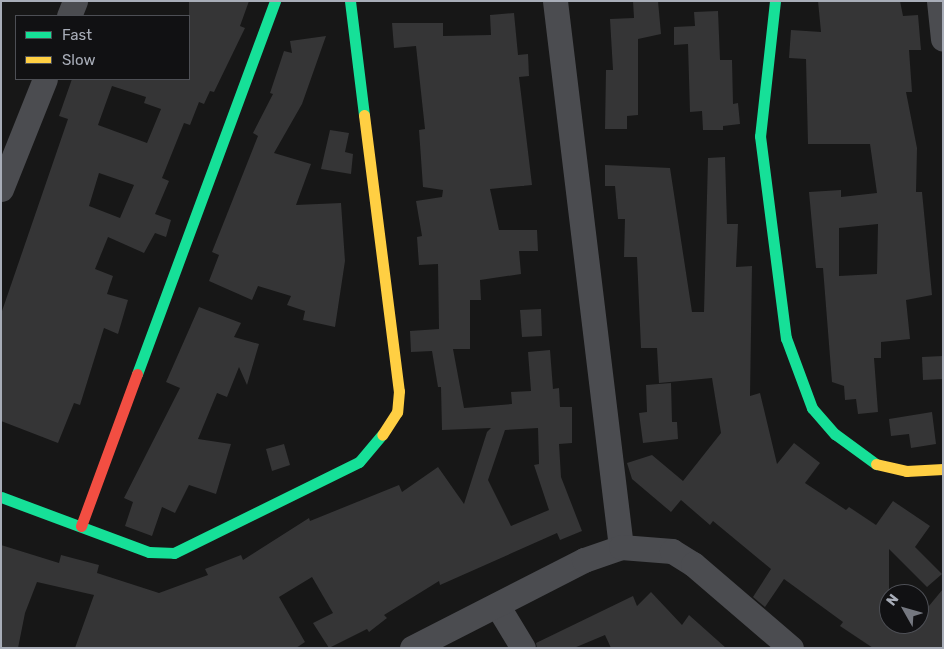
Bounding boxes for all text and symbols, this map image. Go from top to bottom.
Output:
legend [15,15,190,80]
text: Fast [62,26,92,44]
text: Slow [62,51,95,69]
north arrow [879,584,929,634]
text: N [883,591,902,609]

